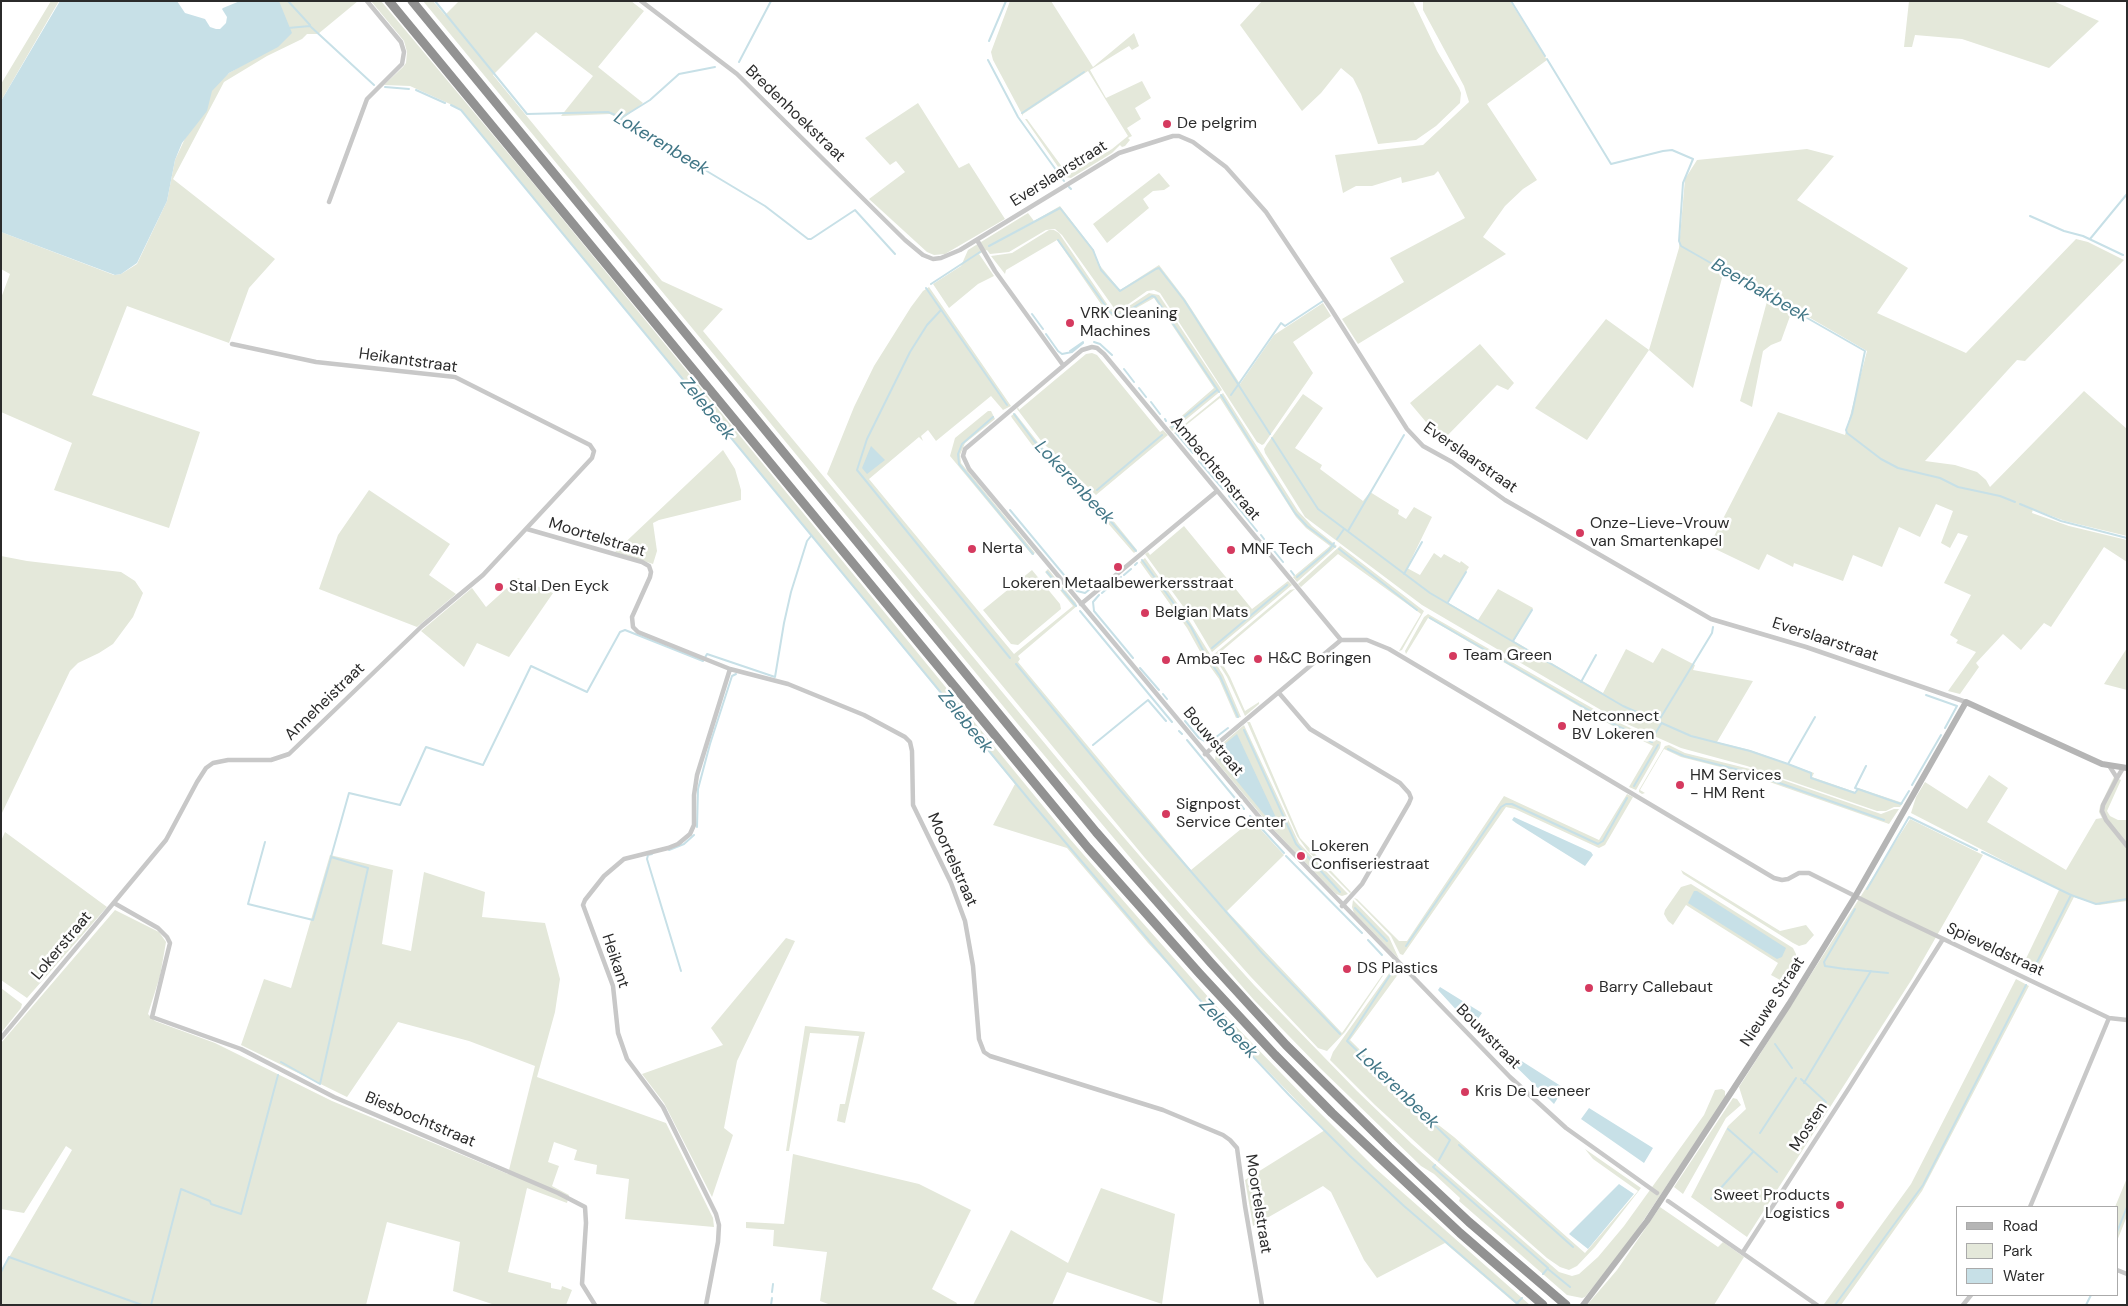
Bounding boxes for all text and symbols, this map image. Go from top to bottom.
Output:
street label: Bredenhoekstraat [741,61,849,167]
water label: Lokerenbeek [610,107,712,181]
place label: De pelgrim [1177,114,1257,134]
marker: De pelgrim [1161,118,1173,130]
street label: Everslaarstraat [1007,137,1111,211]
water label: Beerbakbeek [1707,254,1813,328]
place label: VRK Cleaning Machines [1080,304,1178,342]
marker: VRK Cleaning Machines [1064,317,1076,329]
street label: Heikantstraat [357,345,459,377]
water label: Zelebeek [675,373,739,445]
street label: Ambachtenstraat [1166,413,1264,525]
street label: Everslaarstraat [1419,418,1521,498]
water label: Lokerenbeek [1030,437,1118,529]
street label: Moortelstraat [546,514,648,562]
place label: Onze-Lieve-Vrouw van Smartenkapel [1590,514,1730,552]
marker: Onze-Lieve-Vrouw van Smartenkapel [1574,527,1586,539]
place label: Nerta [982,539,1023,559]
place label: MNF Tech [1241,540,1313,560]
marker: Nerta [966,543,978,555]
marker: MNF Tech [1225,544,1237,556]
marker: Lokeren Metaalbewerkersstraat [1112,561,1124,573]
place label: Lokeren Metaalbewerkersstraat [1002,574,1234,594]
place label: Stal Den Eyck [509,577,609,597]
marker: Stal Den Eyck [493,581,505,593]
place label: Belgian Mats [1155,603,1248,623]
marker: Belgian Mats [1139,607,1151,619]
street label: Everslaarstraat [1770,614,1880,666]
place label: Team Green [1463,646,1552,666]
place label: H&C Boringen [1268,649,1371,669]
place label: AmbaTec [1176,650,1245,670]
marker: Team Green [1447,650,1459,662]
marker: H&C Boringen [1252,653,1264,665]
marker: AmbaTec [1160,654,1172,666]
street label: Anneheistraat [281,659,369,745]
water label: Zelebeek [933,686,997,758]
street label: Bouwstraat [1179,704,1247,780]
place label: Netconnect BV Lokeren [1572,707,1659,745]
marker: Netconnect BV Lokeren [1556,720,1568,732]
place label: HM Services - HM Rent [1690,766,1781,804]
marker: HM Services - HM Rent [1674,779,1686,791]
place label: Signpost Service Center [1176,795,1286,833]
marker: Signpost Service Center [1160,808,1172,820]
street label: Moortelstraat [923,810,981,910]
place label: Lokeren Confiseriestraat [1311,837,1429,875]
marker: Lokeren Confiseriestraat [1295,850,1307,862]
street label: Lokerstraat [28,908,96,984]
street label: Spieveldstraat [1943,919,2047,981]
street label: Heikant [597,931,633,991]
street label: Nieuwe Straat [1737,953,1809,1051]
place label: DS Plastics [1357,959,1438,979]
marker: DS Plastics [1341,963,1353,975]
place label: Barry Callebaut [1599,978,1713,998]
marker: Barry Callebaut [1583,982,1595,994]
water label: Zelebeek [1194,994,1262,1064]
street label: Bouwstraat [1452,1001,1524,1073]
water label: Lokerenbeek [1351,1044,1443,1134]
place label: Kris De Leeneer [1475,1082,1590,1102]
marker: Kris De Leeneer [1459,1086,1471,1098]
street label: Biesbochtstraat [362,1088,478,1152]
street label: Mosten [1786,1099,1832,1155]
street label: Moortelstraat [1241,1153,1275,1255]
place label: Sweet Products Logistics [1714,1186,1830,1224]
marker: Sweet Products Logistics [1834,1199,1846,1211]
legend [1956,1206,2118,1296]
text: Road [2003,1216,2038,1236]
text: Park [2003,1241,2033,1261]
text: Water [2003,1266,2044,1286]

